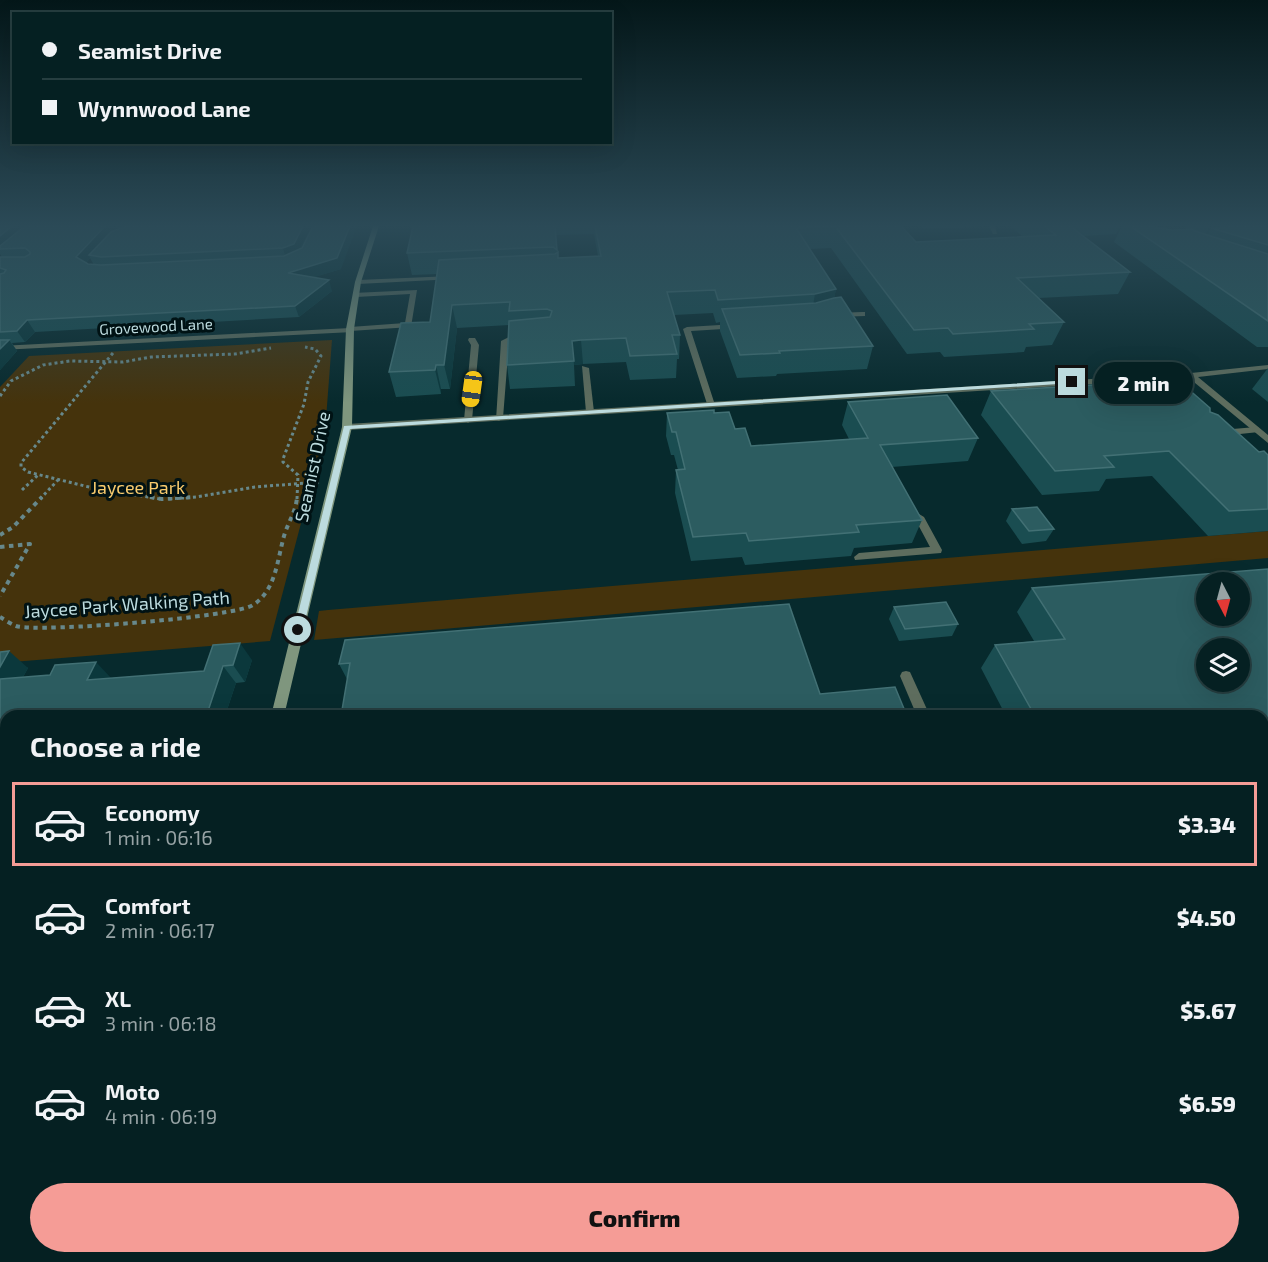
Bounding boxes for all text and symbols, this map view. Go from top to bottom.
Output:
text: Seamist Drive [78,37,222,63]
text: Wynnwood Lane [78,95,251,121]
street label: Grovewood Lane [99,314,213,338]
callout: 2 min [1093,361,1192,403]
route end [1058,368,1085,395]
car [461,370,483,408]
text: 2 min [1118,371,1169,395]
street label: Seamist Drive [290,409,334,524]
park label: Jaycee Park [91,476,185,498]
north arrow [1196,572,1250,626]
map controls [1196,572,1250,692]
street label: Jaycee Park Walking Path [24,586,230,622]
route start [284,616,311,643]
button: layers [1196,638,1250,692]
text: Choose a ride [30,730,201,762]
icon: car [33,797,87,851]
text: Economy [105,799,200,825]
text: $3.34 [1178,811,1236,837]
text: 1 min · 06:16 [105,825,213,849]
icon: car [33,890,87,944]
text: Comfort [105,892,190,918]
text: $4.50 [1177,904,1236,930]
text: 2 min · 06:17 [105,918,215,942]
icon: car [33,983,87,1037]
text: XL [105,985,131,1011]
text: $5.67 [1180,997,1236,1023]
text: 3 min · 06:18 [105,1011,217,1035]
icon: car [33,1076,87,1130]
text: Moto [105,1078,160,1104]
text: $6.59 [1179,1090,1236,1116]
text: 4 min · 06:19 [105,1104,217,1128]
button: Confirm [30,1183,1239,1252]

